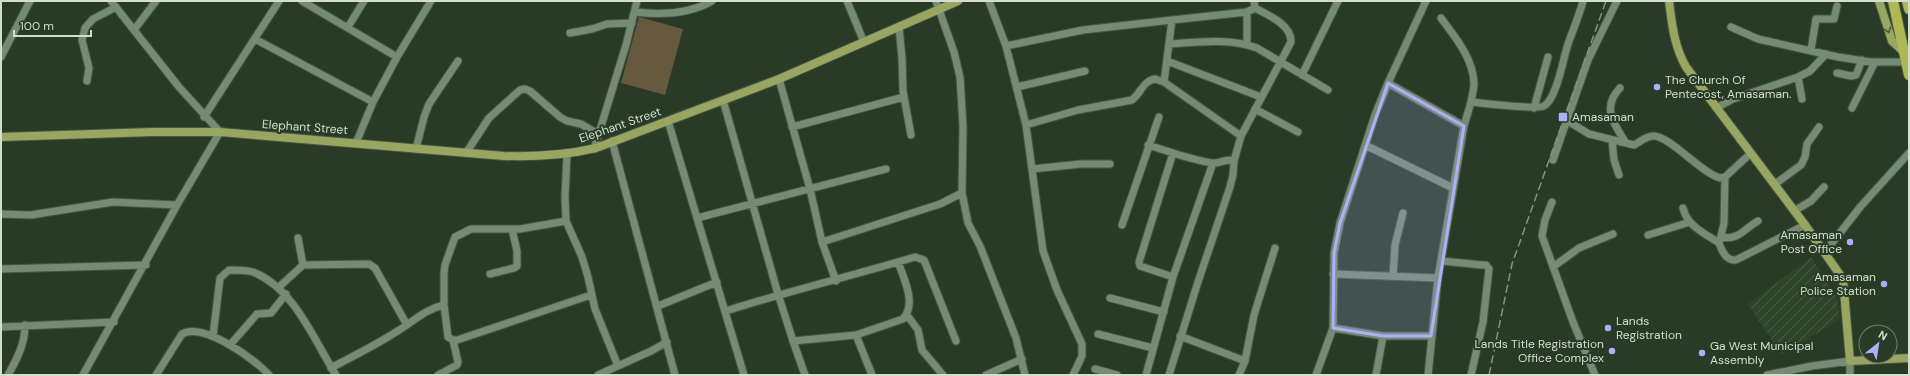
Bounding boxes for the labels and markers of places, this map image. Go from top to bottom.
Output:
place label: The Church Of Pentecost, Amasaman. [1665,72,1791,102]
marker: The Church Of Pentecost, Amasaman. [1652,82,1662,92]
place label: Amasaman [1572,109,1634,125]
marker: Amasaman [1557,111,1569,123]
place label: Amasaman Post Office [1780,227,1842,257]
marker: Amasaman Post Office [1845,237,1855,247]
place label: Amasaman Police Station [1800,269,1876,299]
marker: Amasaman Police Station [1879,279,1889,289]
place label: Lands Registration [1616,313,1682,343]
marker: Lands Registration [1603,323,1613,333]
place label: Lands Title Registration Office Complex [1475,336,1604,366]
place label: Ga West Municipal Assembly [1710,338,1814,368]
marker: Lands Title Registration Office Complex [1607,346,1617,356]
marker: Ga West Municipal Assembly [1697,348,1707,358]

